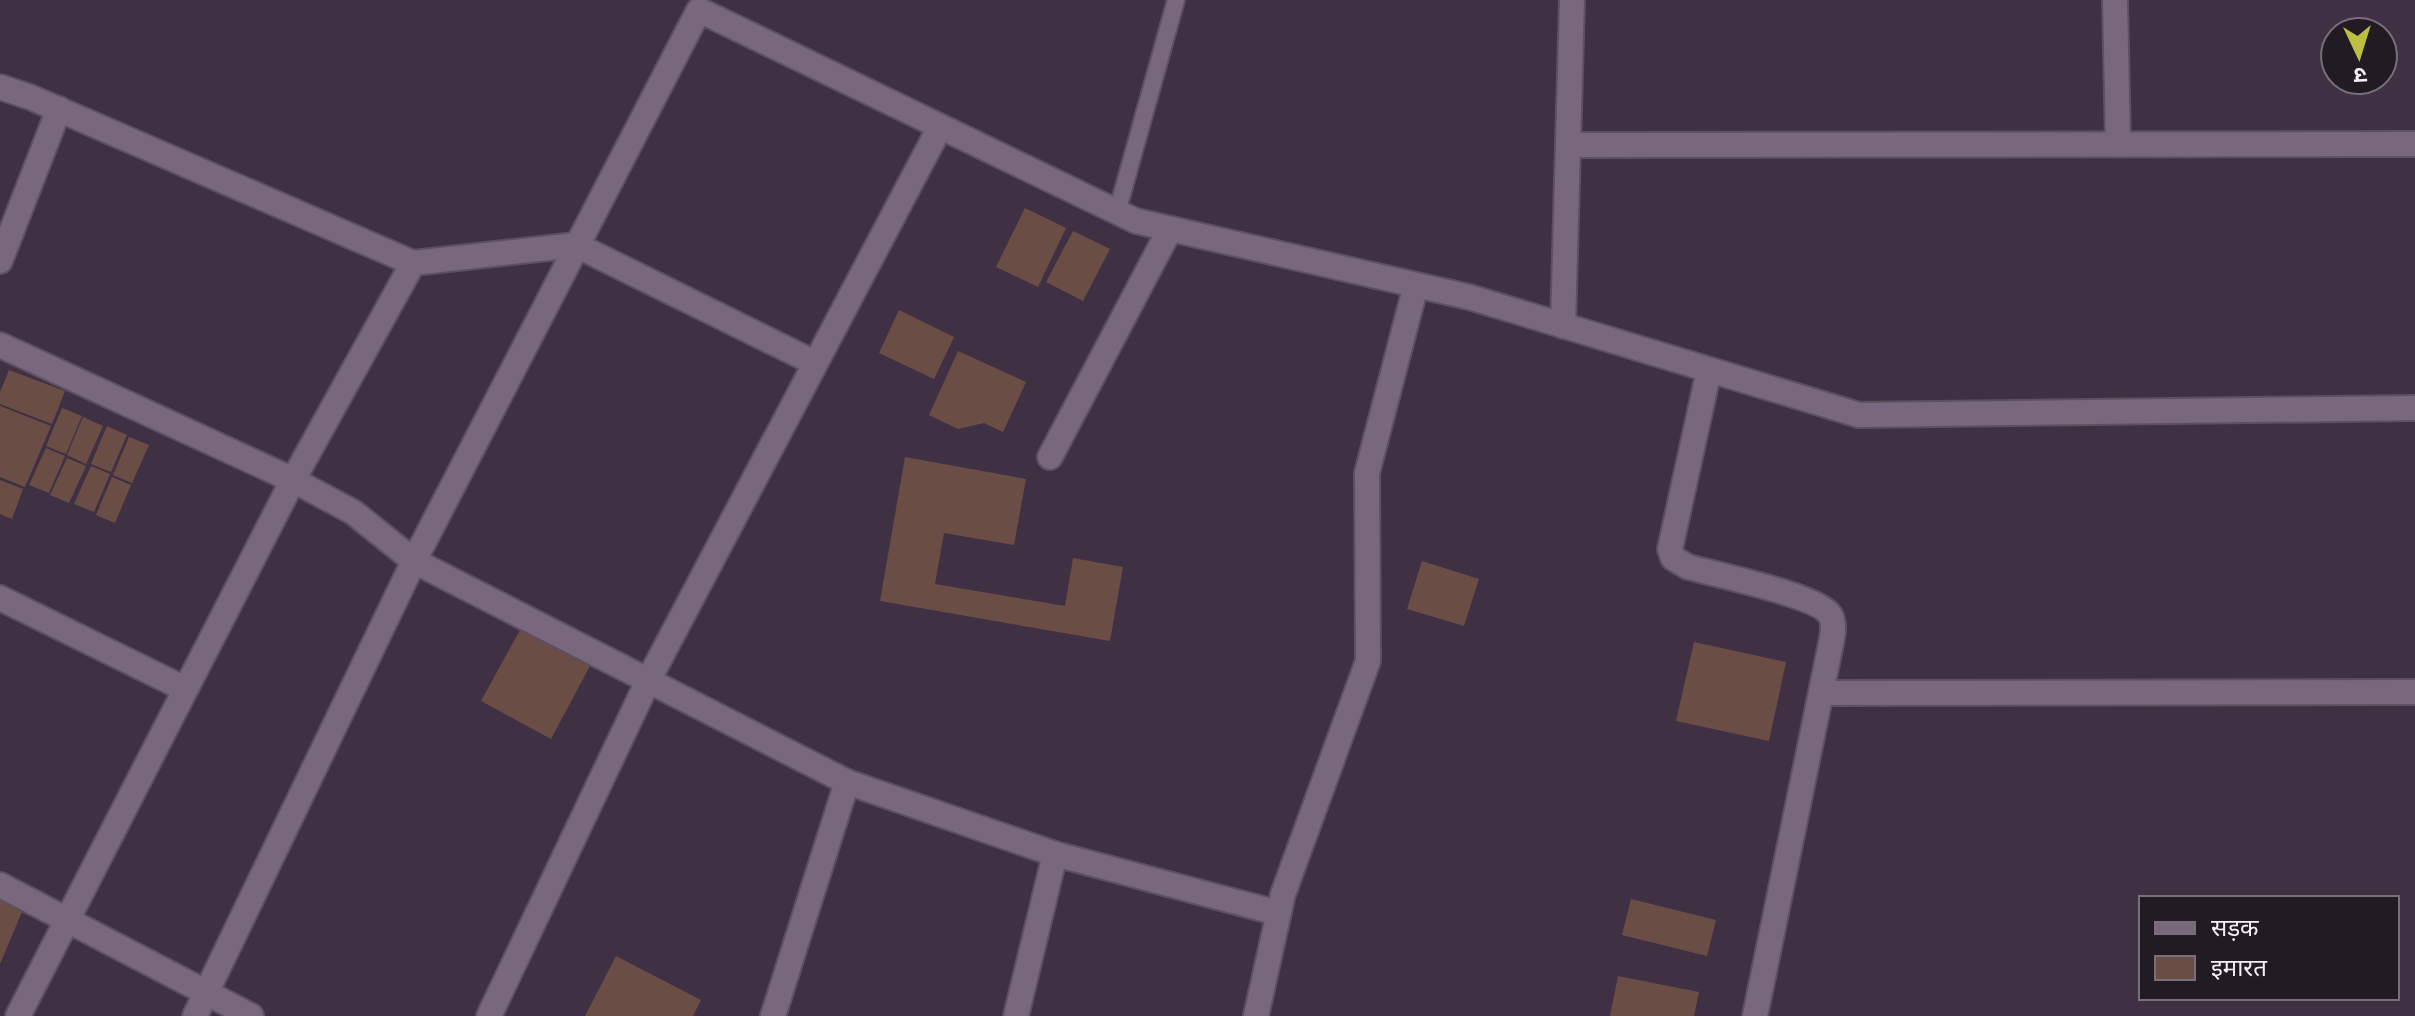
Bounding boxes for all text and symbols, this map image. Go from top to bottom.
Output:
north arrow [2319,16,2399,96]
text: उ [2352,62,2368,90]
legend [2139,896,2399,1000]
text: सड़क [2211,912,2259,942]
text: इमारत [2211,952,2268,982]

